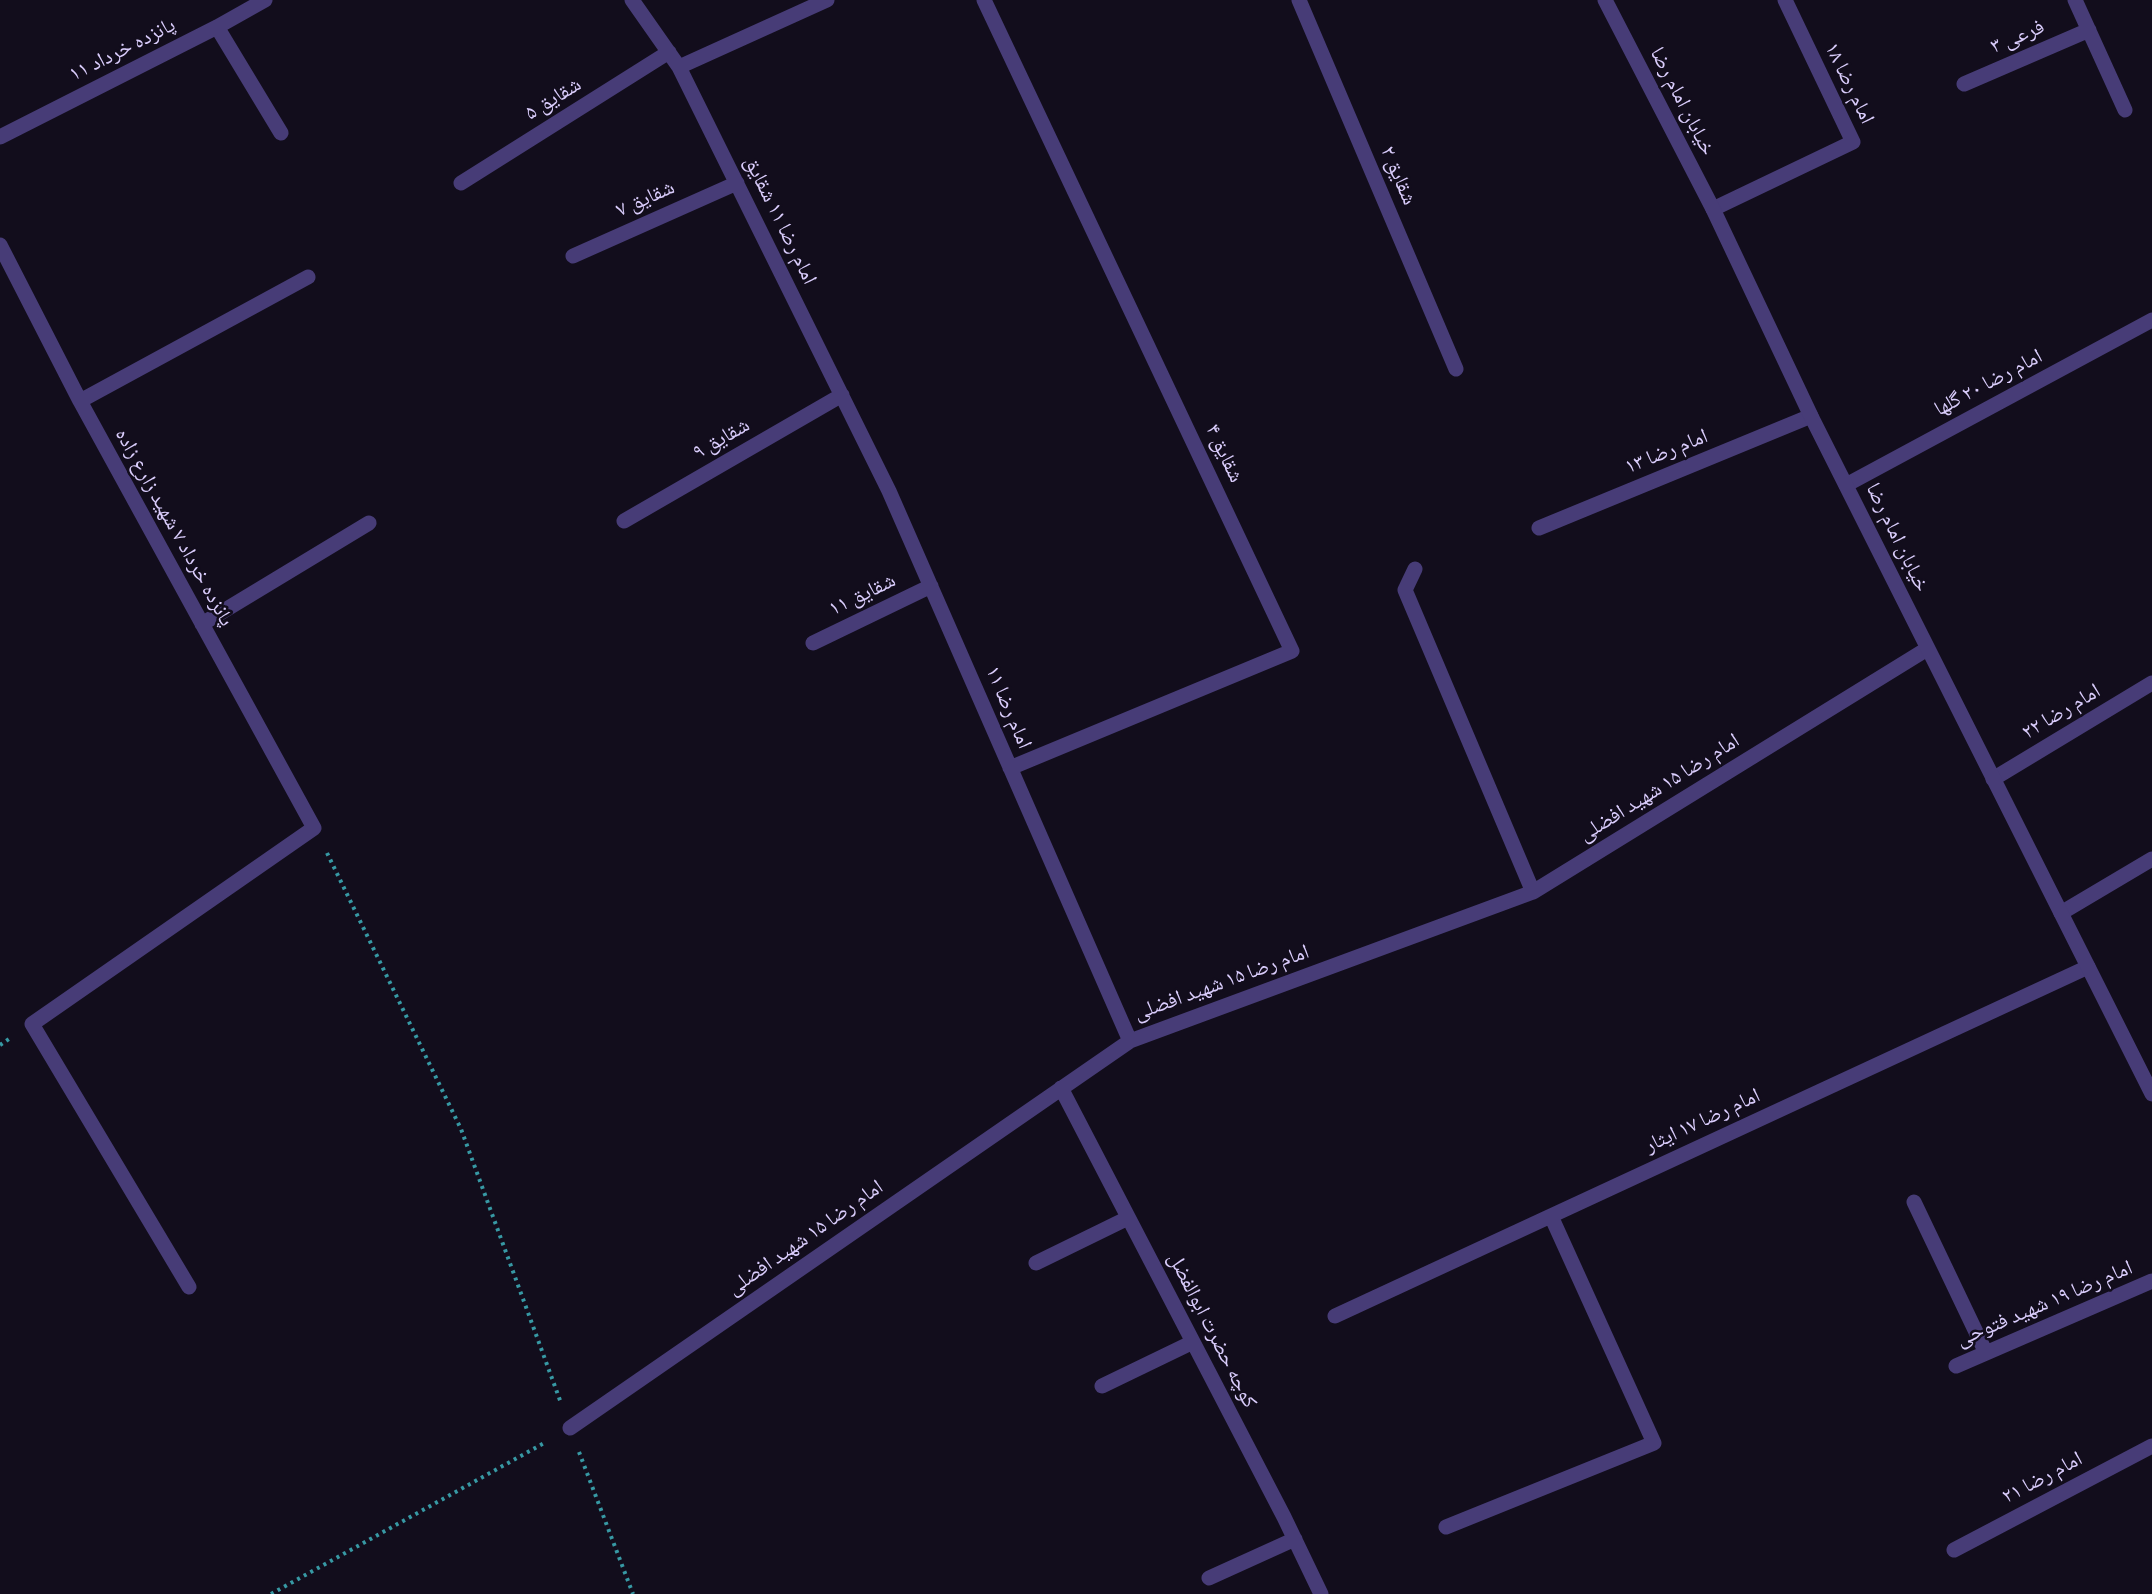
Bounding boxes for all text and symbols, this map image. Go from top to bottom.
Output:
street label: پانزده خرداد ۱۱ [66,14,180,88]
street label: فرعی ۳ [1987,15,2049,61]
street label: امام رضا ۱۸ [1818,39,1878,129]
street label: خیابان امام رضا [1643,44,1719,160]
street label: شقایق ۵ [521,73,587,127]
street label: شقایق ۲ [1373,143,1421,209]
street label: امام رضا ۱۱ شقایق [737,153,821,289]
street label: شقایق ۷ [613,176,679,224]
street label: امام رضا ۲۰ گلها [1931,345,2047,423]
street label: شقایق ۹ [689,414,755,466]
street label: شقایق ۴ [1199,421,1247,487]
street label: پانزده خرداد ۷ شهید زارع زاده [108,425,238,631]
street label: امام رضا ۱۳ [1622,425,1712,481]
street label: خیابان امام رضا [1859,479,1933,597]
street label: شقایق ۱۱ [826,569,900,623]
street label: امام رضا ۱۱ [978,663,1036,753]
street label: امام رضا ۲۲ [2018,680,2106,746]
street label: امام رضا ۱۵ شهید افضلی [1575,729,1745,849]
street label: امام رضا ۱۵ شهید افضلی [1131,941,1313,1027]
street label: امام رضا ۱۷ ایثار [1641,1084,1765,1160]
street label: امام رضا ۱۵ شهید افضلی [723,1176,889,1302]
street label: کوچه حضرت ابوالفضل [1161,1249,1261,1413]
street label: امام رضا ۱۹ شهید فتوحی [1953,1256,2137,1354]
street label: امام رضا ۲۱ [1999,1447,2087,1511]

